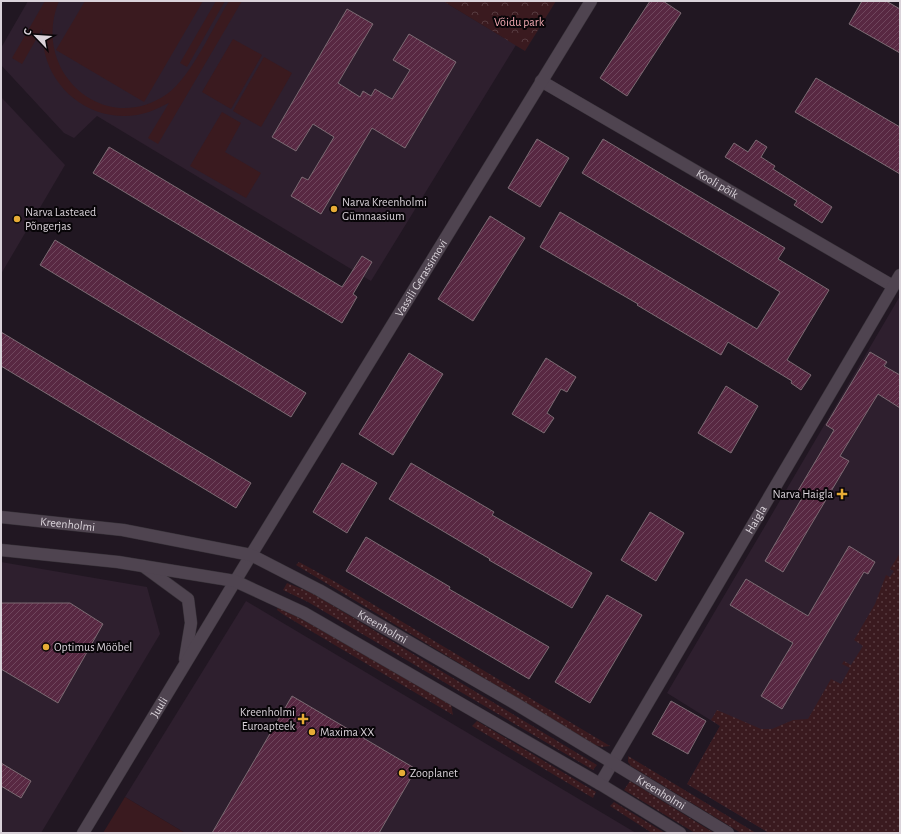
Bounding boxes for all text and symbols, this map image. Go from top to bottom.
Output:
north arrow [16,16,56,56]
park label: Võidu park [494,16,545,28]
text: С [21,27,34,37]
street label: Kooli põik [694,167,741,201]
place label: Narva Kreenholmi Gümnaasium [342,196,427,222]
marker: Narva Kreenholmi Gümnaasium [329,204,339,214]
place label: Narva Lasteaed Põngerjas [25,206,96,233]
marker: Narva Lasteaed Põngerjas [12,214,22,224]
street label: Vassili Gerassimovi [393,237,449,319]
place label: Narva Haigla [772,488,833,500]
marker: Narva Haigla [836,488,848,500]
street label: Haigla [743,503,769,536]
street label: Kreenholmi [40,515,96,533]
street label: Kreenholmi [356,608,409,646]
place label: Optimus Mööbel [54,641,132,653]
marker: Optimus Mööbel [41,642,51,652]
street label: Juuli [148,695,170,720]
place label: Kreenholmi Euroapteek [240,706,296,732]
marker: Kreenholmi Euroapteek [298,714,308,724]
place label: Maxima XX [320,726,374,738]
marker: Maxima XX [307,727,317,737]
place label: Zooplanet [410,767,458,779]
marker: Zooplanet [397,768,407,778]
street label: Kreenholmi [634,773,688,812]

